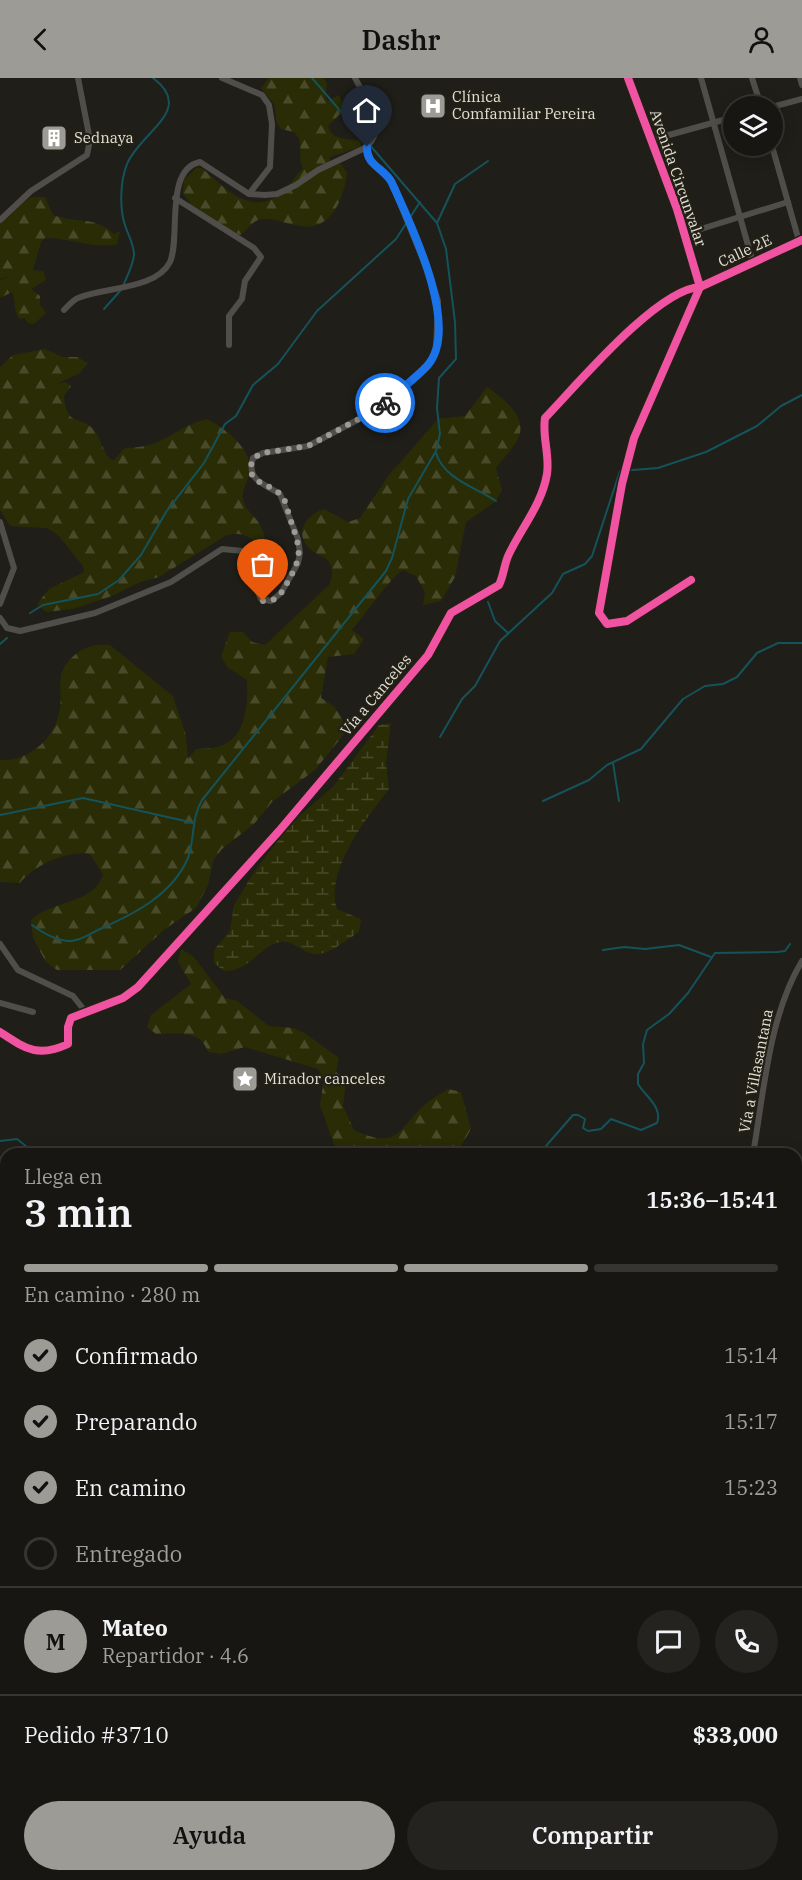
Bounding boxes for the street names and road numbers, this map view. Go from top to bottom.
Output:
street label: Avenida Circunvalar [646,107,711,249]
street label: Calle 2E [715,230,775,271]
street label: Vía a Canceles [336,650,415,739]
street label: Vía a Villasantana [734,1007,777,1134]

